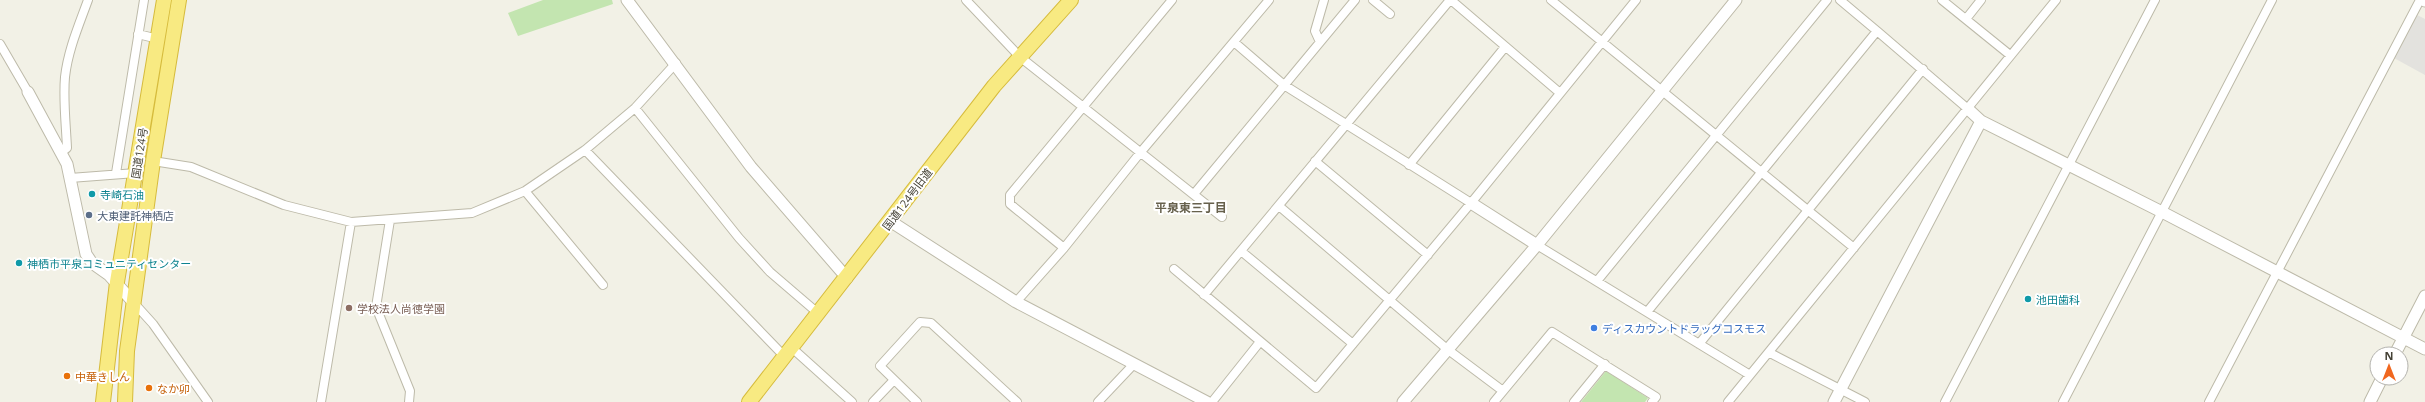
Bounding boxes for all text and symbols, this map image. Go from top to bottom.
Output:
street label: 国道124号 [128,126,150,180]
street label: 国道124号旧道 [879,165,935,233]
place label: 寺崎石油 [100,187,144,202]
marker: 寺崎石油 [87,189,97,199]
district label: 平泉東三丁目 [1155,199,1227,216]
place label: 大東建託神栖店 [97,208,174,223]
marker: 大東建託神栖店 [84,210,94,220]
place label: 神栖市平泉コミュニティセンター [27,256,191,271]
marker: 神栖市平泉コミュニティセンター [14,258,24,268]
place label: 池田歯科 [2036,292,2080,307]
marker: 池田歯科 [2023,294,2033,304]
place label: 学校法人尚徳学園 [357,301,445,316]
marker: 学校法人尚徳学園 [344,303,354,313]
place label: ディスカウントドラッグコスモス [1602,321,1766,336]
marker: ディスカウントドラッグコスモス [1589,323,1599,333]
north arrow [2369,346,2409,386]
text: N [2385,348,2393,363]
place label: 中華きしん [75,369,130,384]
marker: 中華きしん [62,371,72,381]
place label: なか卯 [157,381,190,396]
marker: なか卯 [144,383,154,393]

